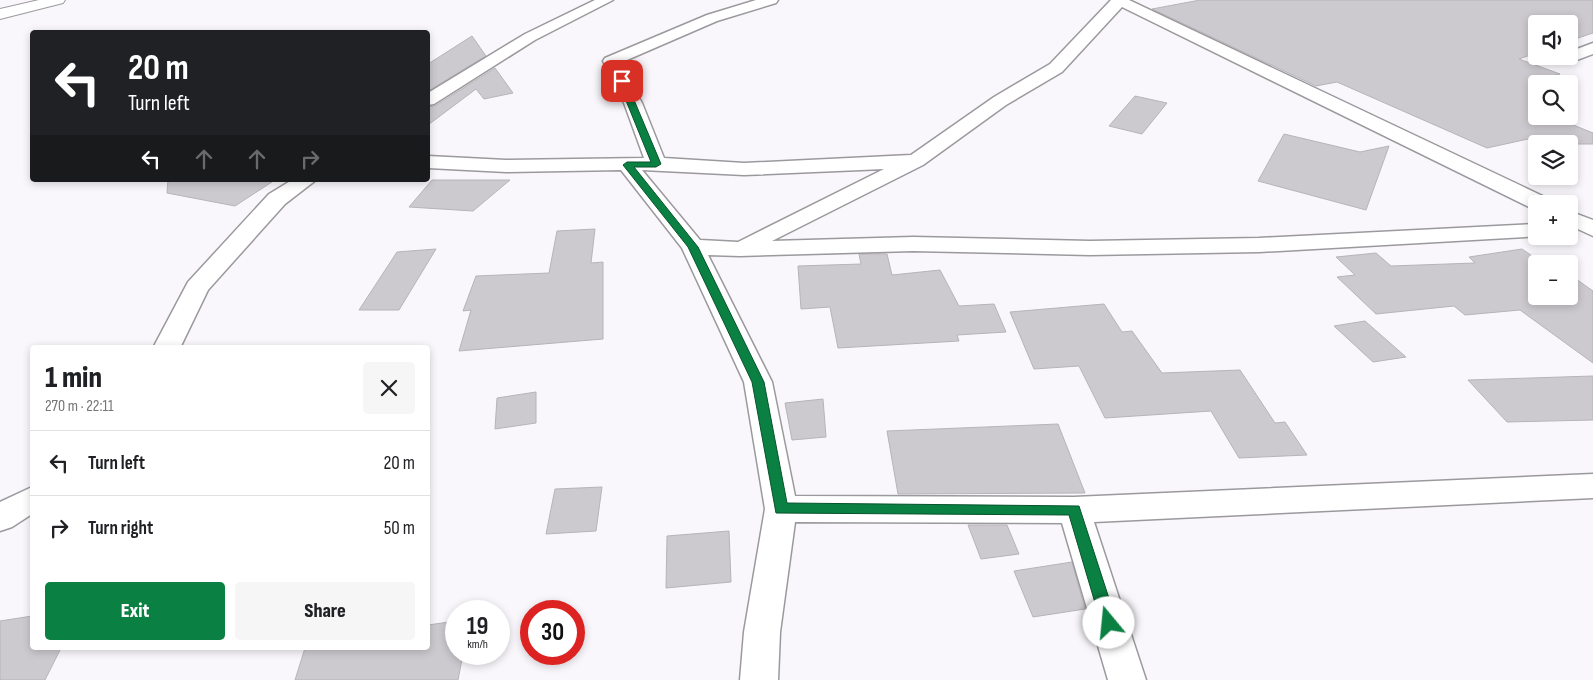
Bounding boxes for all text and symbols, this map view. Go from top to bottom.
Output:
map controls [1528,15,1578,305]
button: sound [1528,15,1578,65]
text: 20 m [128,47,189,90]
icon: left [45,50,110,115]
pin [601,60,643,102]
icon: arrive [608,67,636,95]
button: search [1528,75,1578,125]
text: Turn left [128,90,190,117]
button: layers [1528,135,1578,185]
icon: left [137,145,165,173]
icon: ahead [190,145,218,173]
icon: ahead [243,145,271,173]
icon: right [296,145,324,173]
button: + [1528,195,1578,245]
button: − [1528,255,1578,305]
text: 1 min [45,360,102,396]
button: close [363,362,415,414]
text: 270 m · 22:11 [45,397,114,416]
icon: left [45,449,73,477]
text: Turn left [88,452,145,475]
text: 20 m [383,452,415,475]
icon: right [45,514,73,542]
text: Turn right [88,517,153,540]
text: 50 m [384,517,415,540]
button: Exit [45,582,225,640]
button: Share [235,582,415,640]
position arrow [1082,596,1134,648]
speed limit sign: 30 [520,600,585,665]
text: 19 [467,611,488,642]
text: km/h [467,637,488,652]

